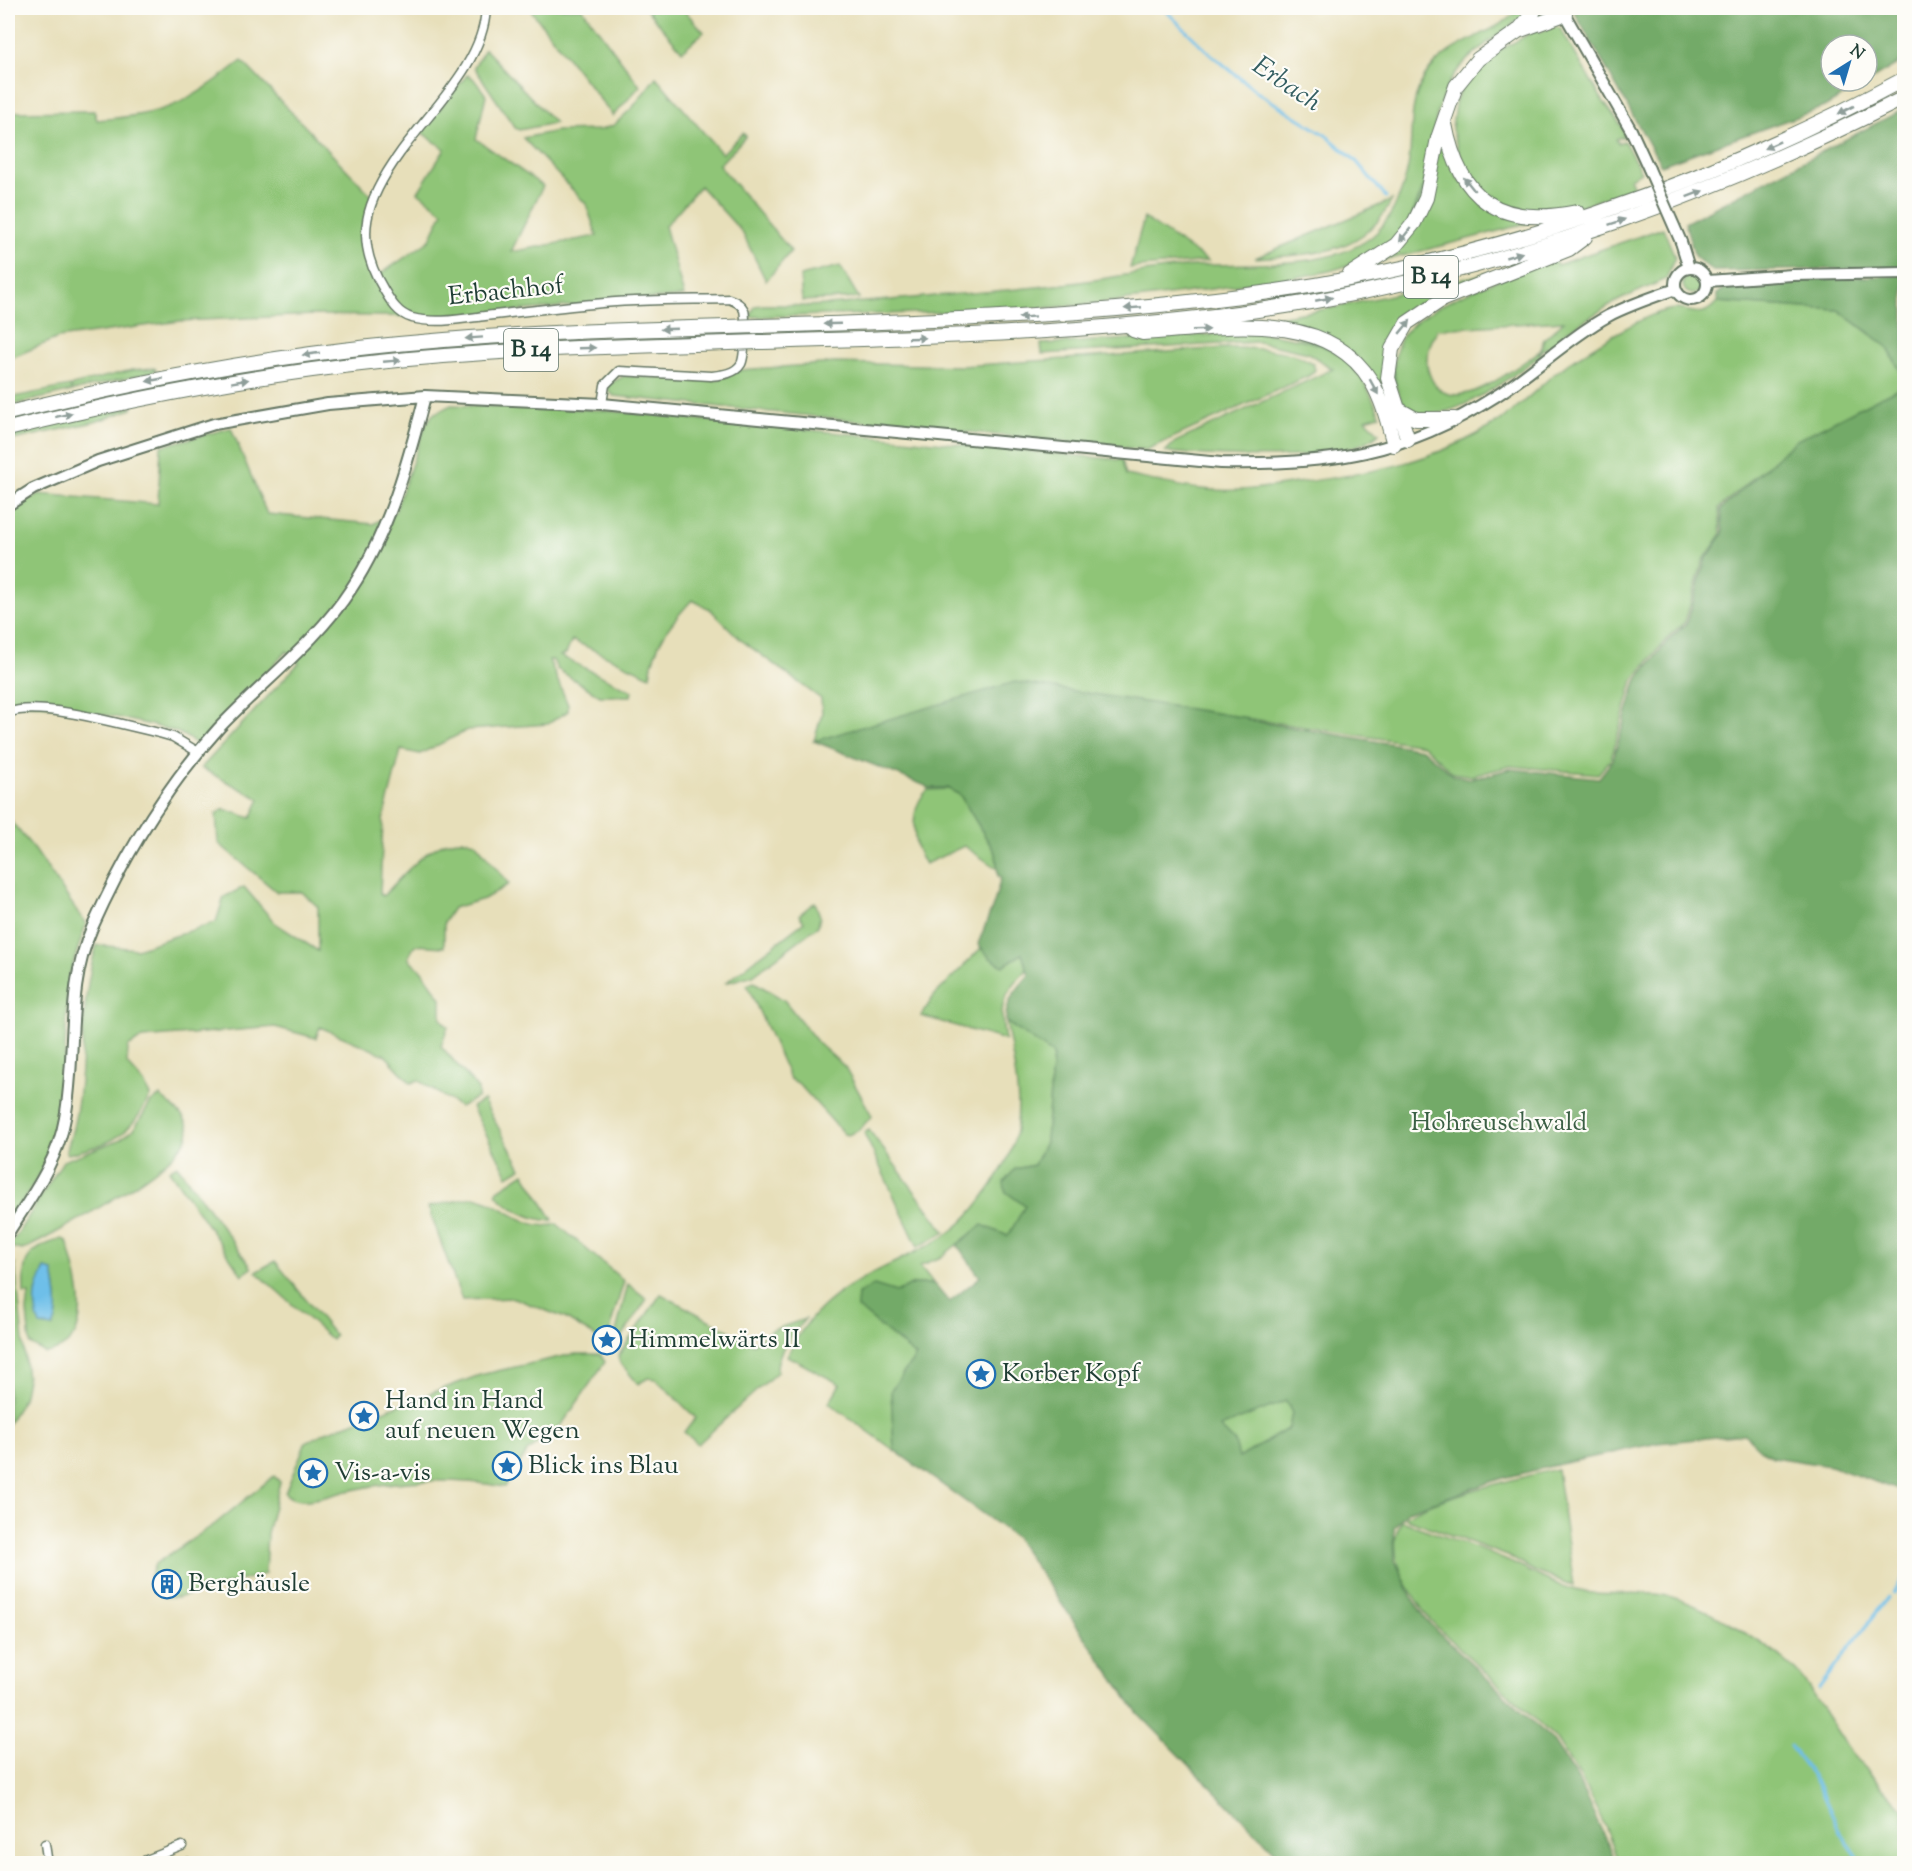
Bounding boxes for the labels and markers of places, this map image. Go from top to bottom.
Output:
place label: Himmelwärts II [628,1322,801,1359]
place icon: Himmelwärts II [591,1324,623,1356]
place label: Korber Kopf [1002,1356,1141,1393]
place icon: Korber Kopf [965,1358,997,1390]
place label: Hand in Hand auf neuen Wegen [385,1383,580,1450]
place icon: Hand in Hand auf neuen Wegen [348,1400,380,1432]
place label: Blick ins Blau [528,1448,679,1485]
place icon: Blick ins Blau [491,1450,523,1482]
place label: Vis-a-vis [334,1455,431,1492]
place icon: Vis-a-vis [297,1457,329,1489]
place label: Berghäusle [188,1566,310,1603]
building icon: Berghäusle [151,1568,183,1600]

